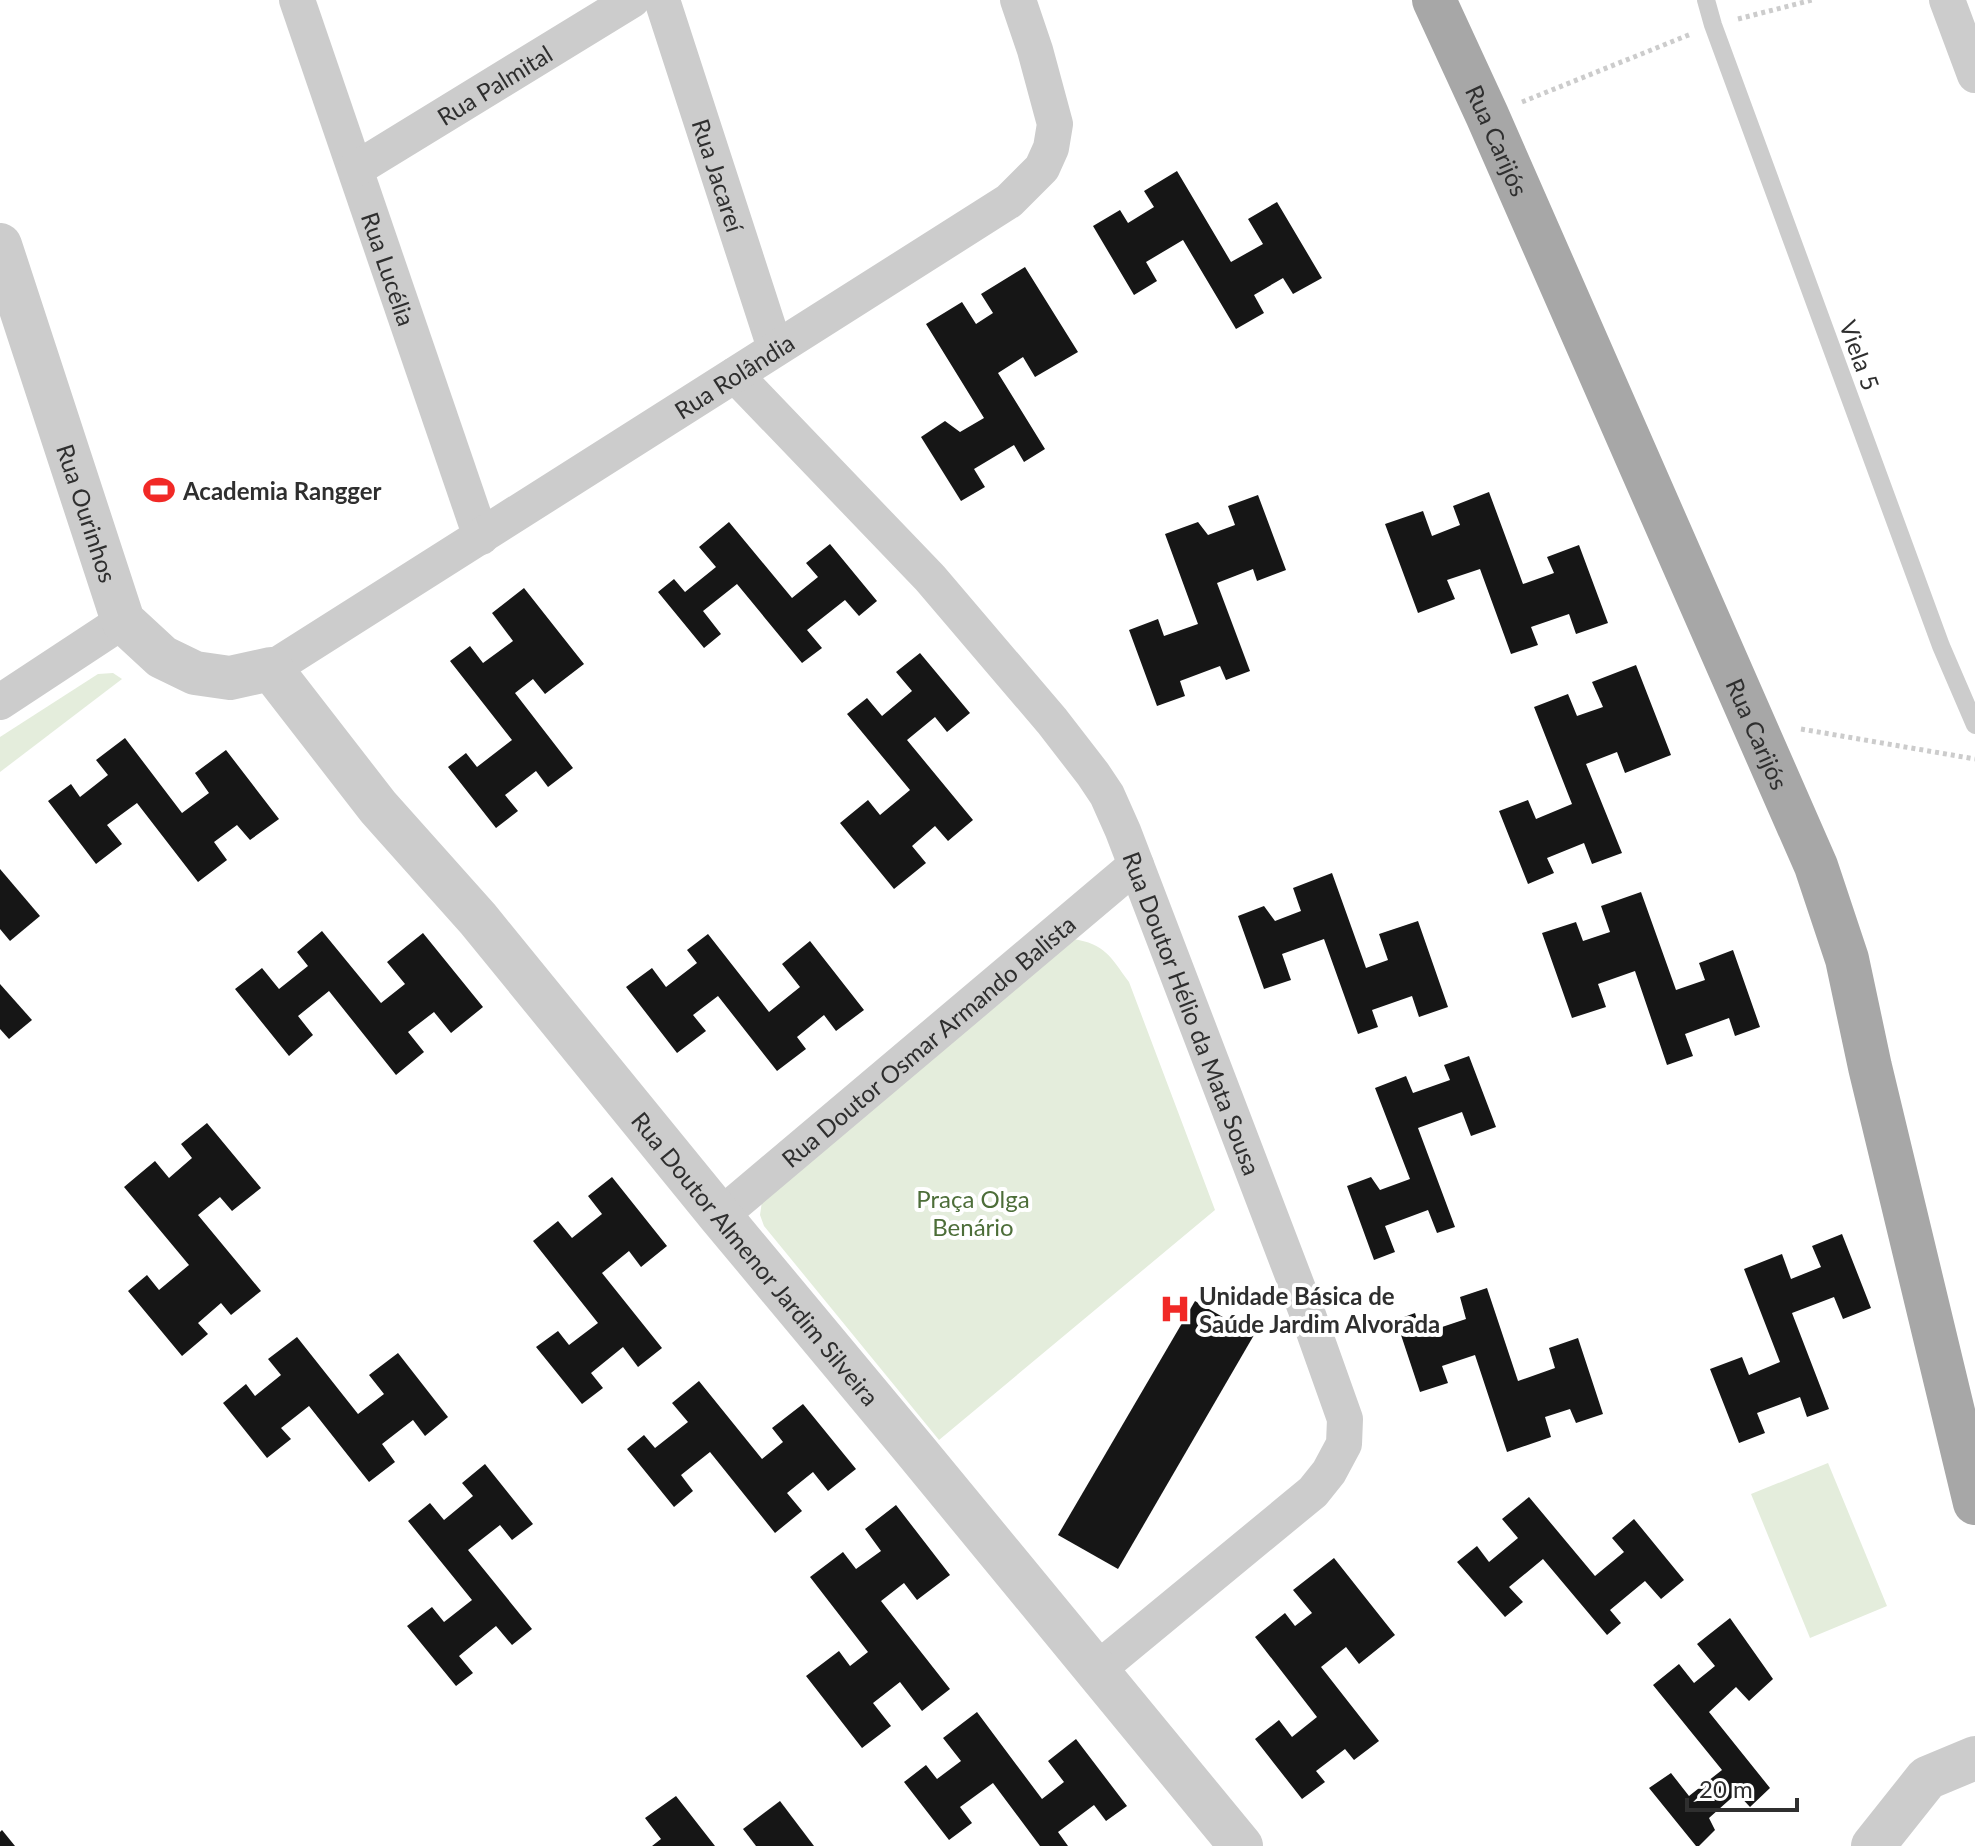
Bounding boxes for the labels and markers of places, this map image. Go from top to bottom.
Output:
sports icon: Academia Rangger [142,473,176,507]
place label: Academia Rangger [182,476,382,505]
place label: Unidade Básica de Saúde Jardim Alvorada [1199,1281,1440,1338]
hospital icon: Unidade Básica de Saúde Jardim Alvorada [1158,1292,1192,1326]

